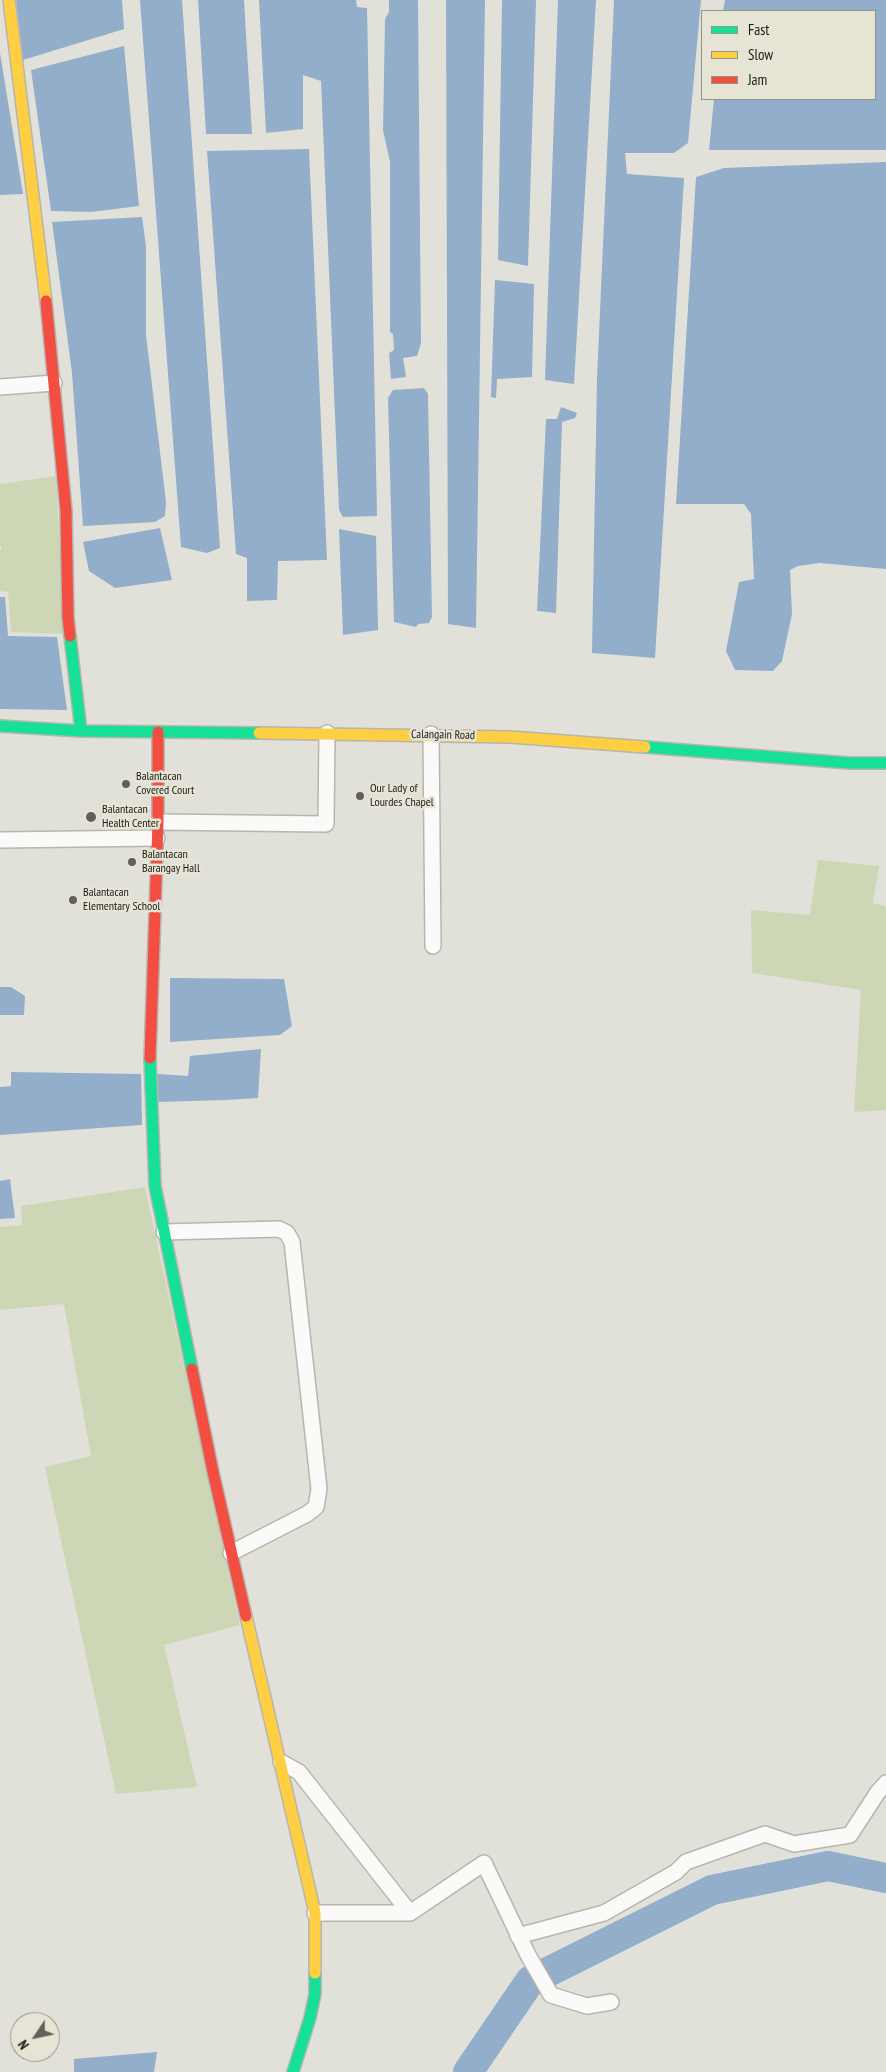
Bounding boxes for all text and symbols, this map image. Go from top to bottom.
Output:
legend [701,10,876,100]
text: Fast [748,20,769,39]
text: Slow [748,45,773,64]
text: Jam [748,70,767,89]
street label: Calangain Road [411,727,475,743]
place label: Balantacan Covered Court [136,770,194,798]
marker: Balantacan Covered Court [120,778,132,790]
place label: Our Lady of Lourdes Chapel [370,782,433,810]
marker: Our Lady of Lourdes Chapel [354,790,366,802]
place label: Balantacan Health Center [102,803,159,831]
marker: Balantacan Health Center [84,810,98,824]
place label: Balantacan Barangay Hall [142,848,200,876]
marker: Balantacan Barangay Hall [126,856,138,868]
place label: Balantacan Elementary School [83,886,160,914]
marker: Balantacan Elementary School [67,894,79,906]
north arrow [10,2012,60,2062]
text: N [14,2037,33,2053]

